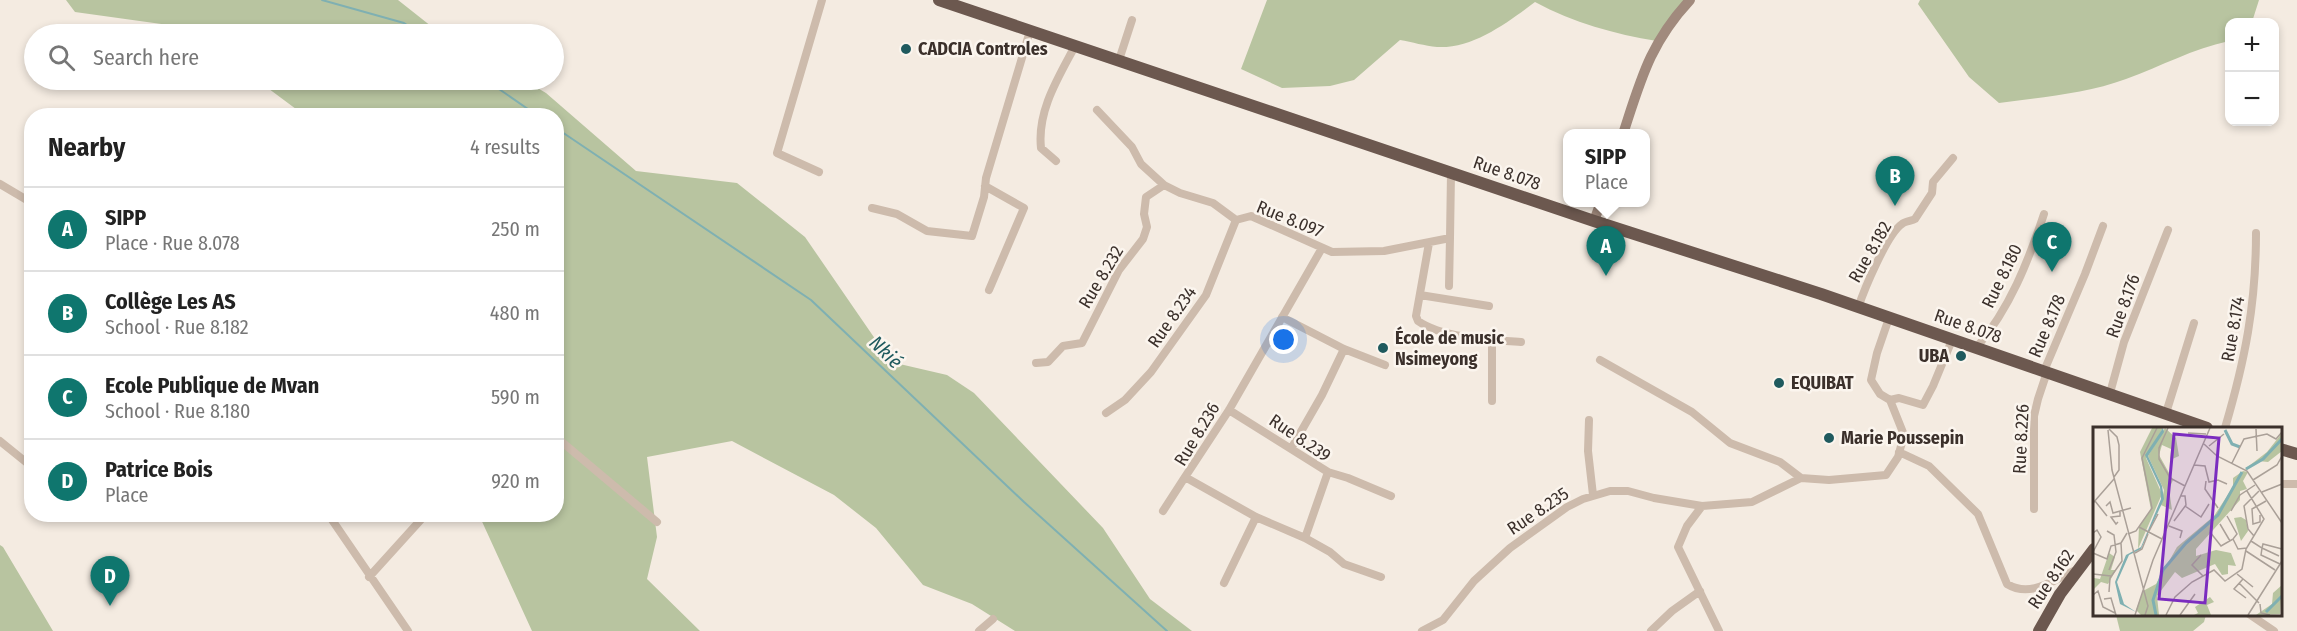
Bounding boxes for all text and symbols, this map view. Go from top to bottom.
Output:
map controls [2225,18,2279,126]
button: + [2225,18,2279,72]
search box [24,24,564,90]
place label: CADCIA Controles [918,38,1048,60]
icon: search [45,41,78,74]
marker: CADCIA Controles [899,42,913,56]
text: Search here [93,44,199,71]
button: − [2225,72,2279,126]
popup [1563,129,1650,207]
text: Nearby [48,132,125,163]
text: 4 results [470,135,540,159]
text: SIPP [1585,143,1626,170]
street label: Rue 8.078 [1470,151,1544,195]
pin: B [1876,156,1914,206]
text: Place [1585,170,1628,194]
street label: Rue 8.097 [1253,196,1327,242]
text: SIPP [105,204,146,231]
text: A [62,217,73,241]
text: 250 m [492,217,540,241]
street label: Rue 8.182 [1844,217,1896,287]
pin: C [2032,222,2072,272]
pin: A [1586,226,1626,276]
text: Place · Rue 8.078 [105,231,240,255]
street label: Rue 8.180 [1977,240,2027,312]
street label: Rue 8.232 [1074,242,1128,312]
street label: Rue 8.176 [2101,271,2145,341]
street label: Rue 8.234 [1143,282,1201,352]
text: Collège Les AS [105,288,236,315]
street label: Rue 8.178 [2024,291,2070,361]
street label: Rue 8.174 [2216,294,2250,363]
text: B [62,301,73,325]
text: 480 m [490,301,540,325]
street label: Rue 8.078 [1931,304,2005,348]
text: School · Rue 8.182 [105,315,249,339]
your location [1269,325,1298,354]
place label: École de music Nsimeyong [1395,326,1504,370]
water label: Nkié [865,331,908,374]
marker: École de music Nsimeyong [1376,341,1390,355]
place label: UBA [1919,345,1949,367]
marker: UBA [1954,349,1968,363]
text: Ecole Publique de Mvan [105,372,319,399]
place label: EQUIBAT [1791,372,1854,394]
marker: EQUIBAT [1772,376,1786,390]
text: C [62,385,73,409]
text: 590 m [491,385,540,409]
street label: Rue 8.236 [1170,398,1225,470]
text: School · Rue 8.180 [105,399,250,423]
street label: Rue 8.226 [2008,403,2034,475]
street label: Rue 8.239 [1265,409,1335,467]
place label: Marie Poussepin [1841,427,1964,449]
inset map [2093,427,2282,616]
marker: Marie Poussepin [1822,431,1836,445]
text: Patrice Bois [105,456,213,483]
text: D [62,469,73,493]
text: 920 m [491,469,540,493]
street label: Rue 8.235 [1503,482,1573,540]
text: Place [105,483,148,507]
street label: Rue 8.162 [2023,545,2079,613]
pin: D [90,556,130,606]

